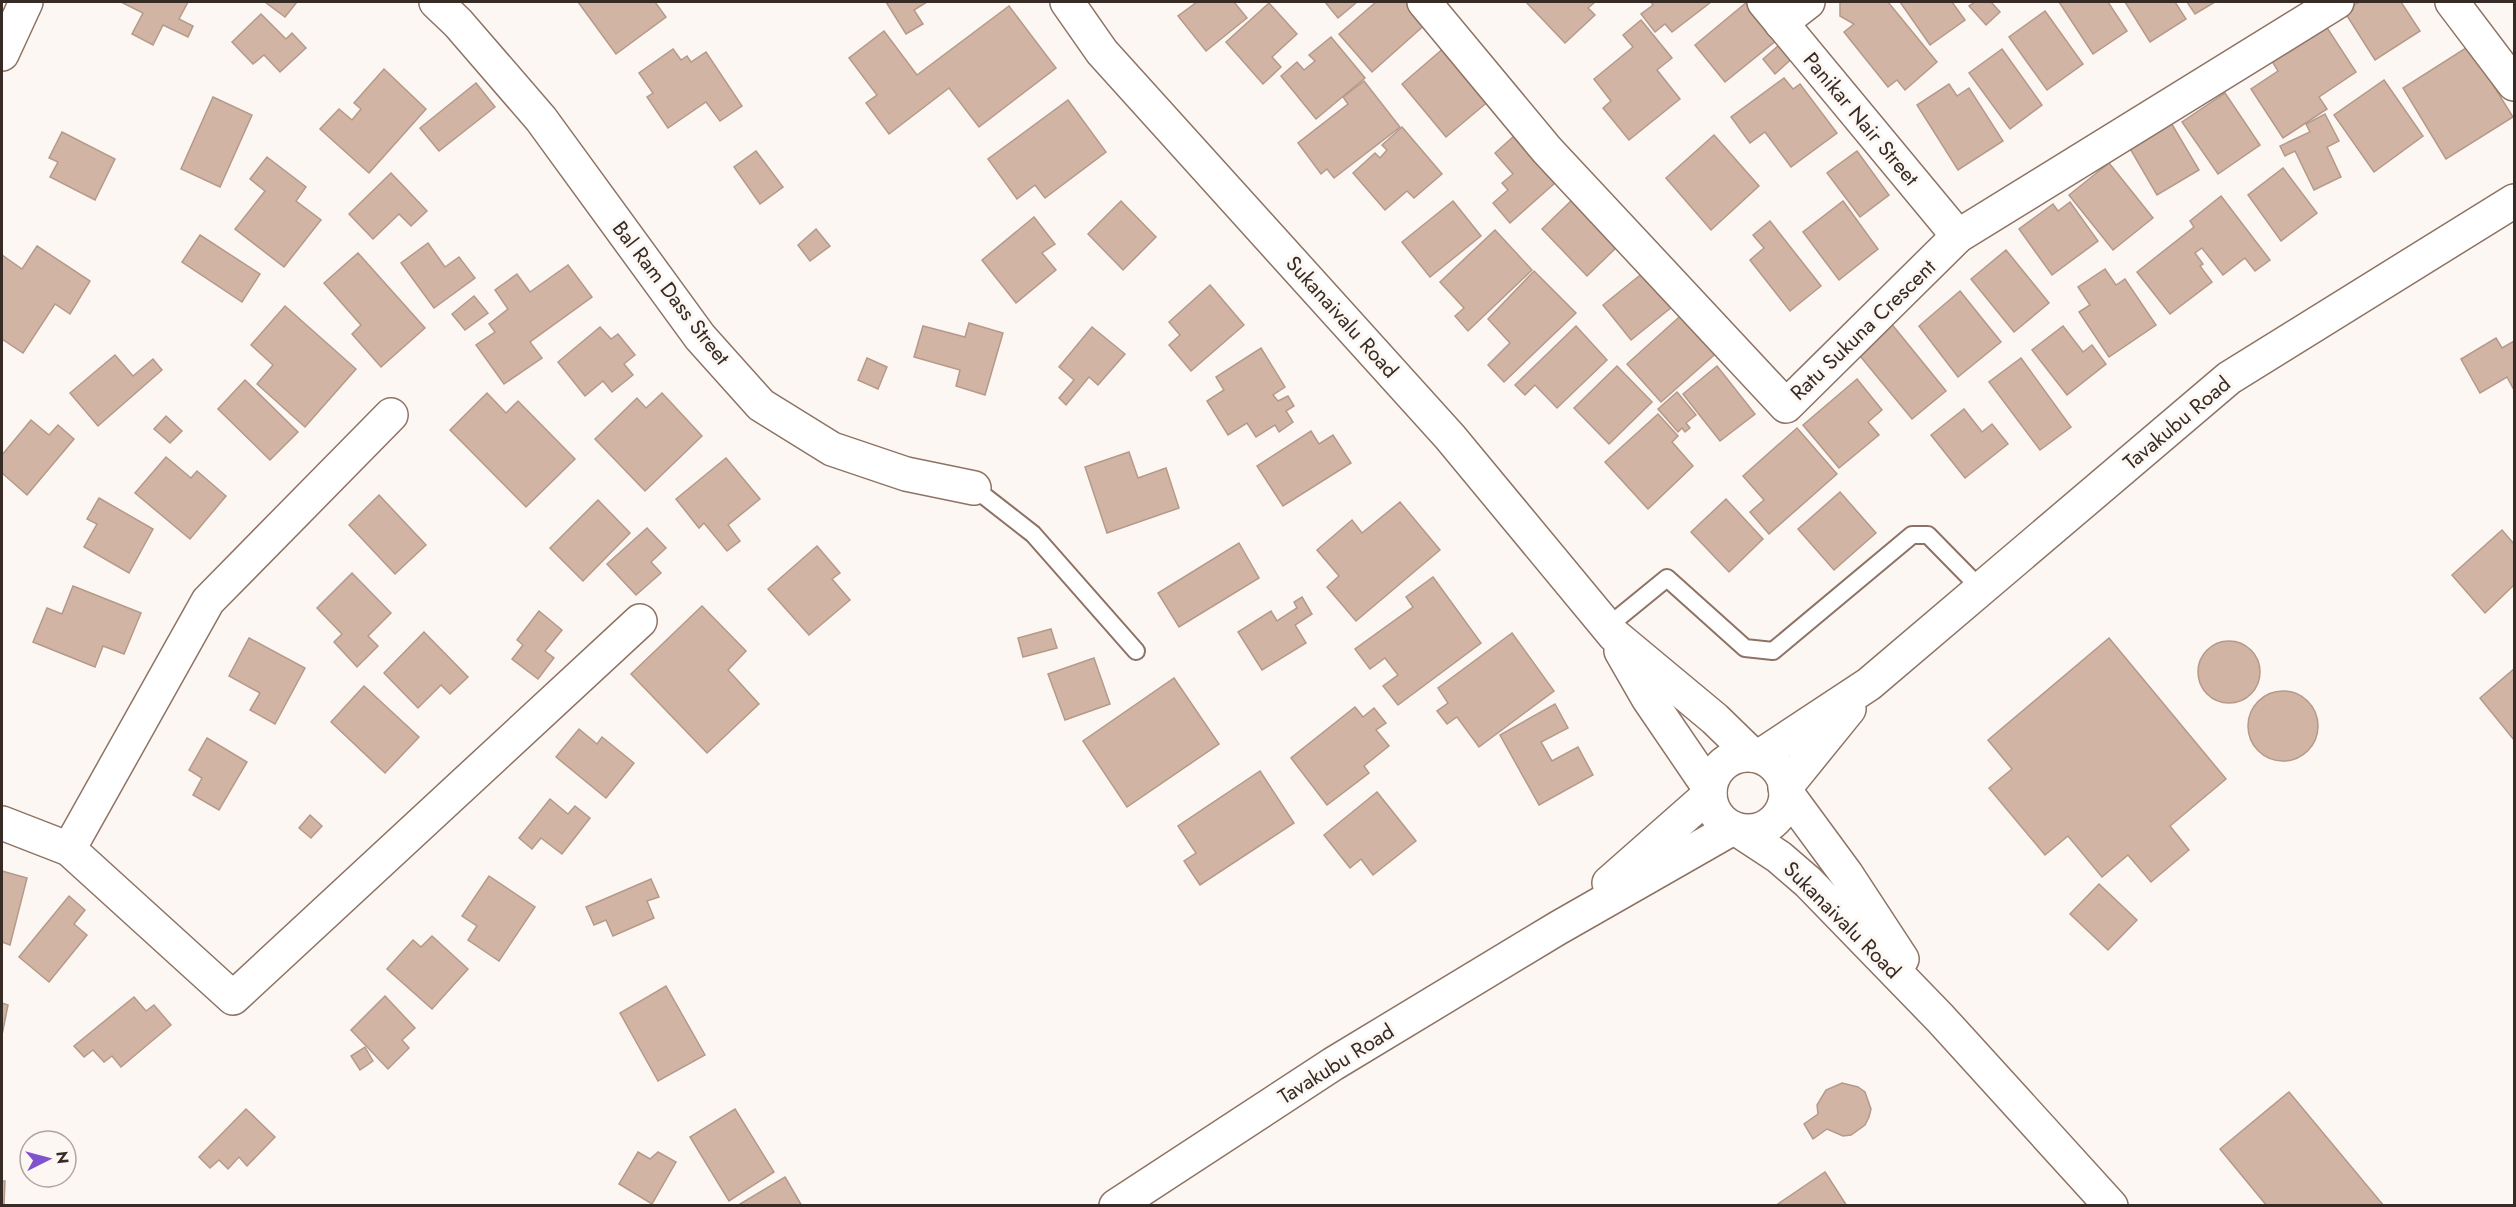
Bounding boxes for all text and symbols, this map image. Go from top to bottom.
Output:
street label: Panikar Nair Street [1796,46,1926,192]
street label: Bal Ram Dass Street [605,215,737,371]
street label: Sukanaivalu Road [1279,249,1405,385]
street label: Ratu Sukuna Crescent [1784,253,1942,407]
street label: Tavakubu Road [2117,369,2237,477]
street label: Sukanaivalu Road [1776,854,1908,986]
street label: Tavakubu Road [1272,1016,1400,1112]
north arrow [18,1129,78,1189]
text: N [50,1150,75,1165]

